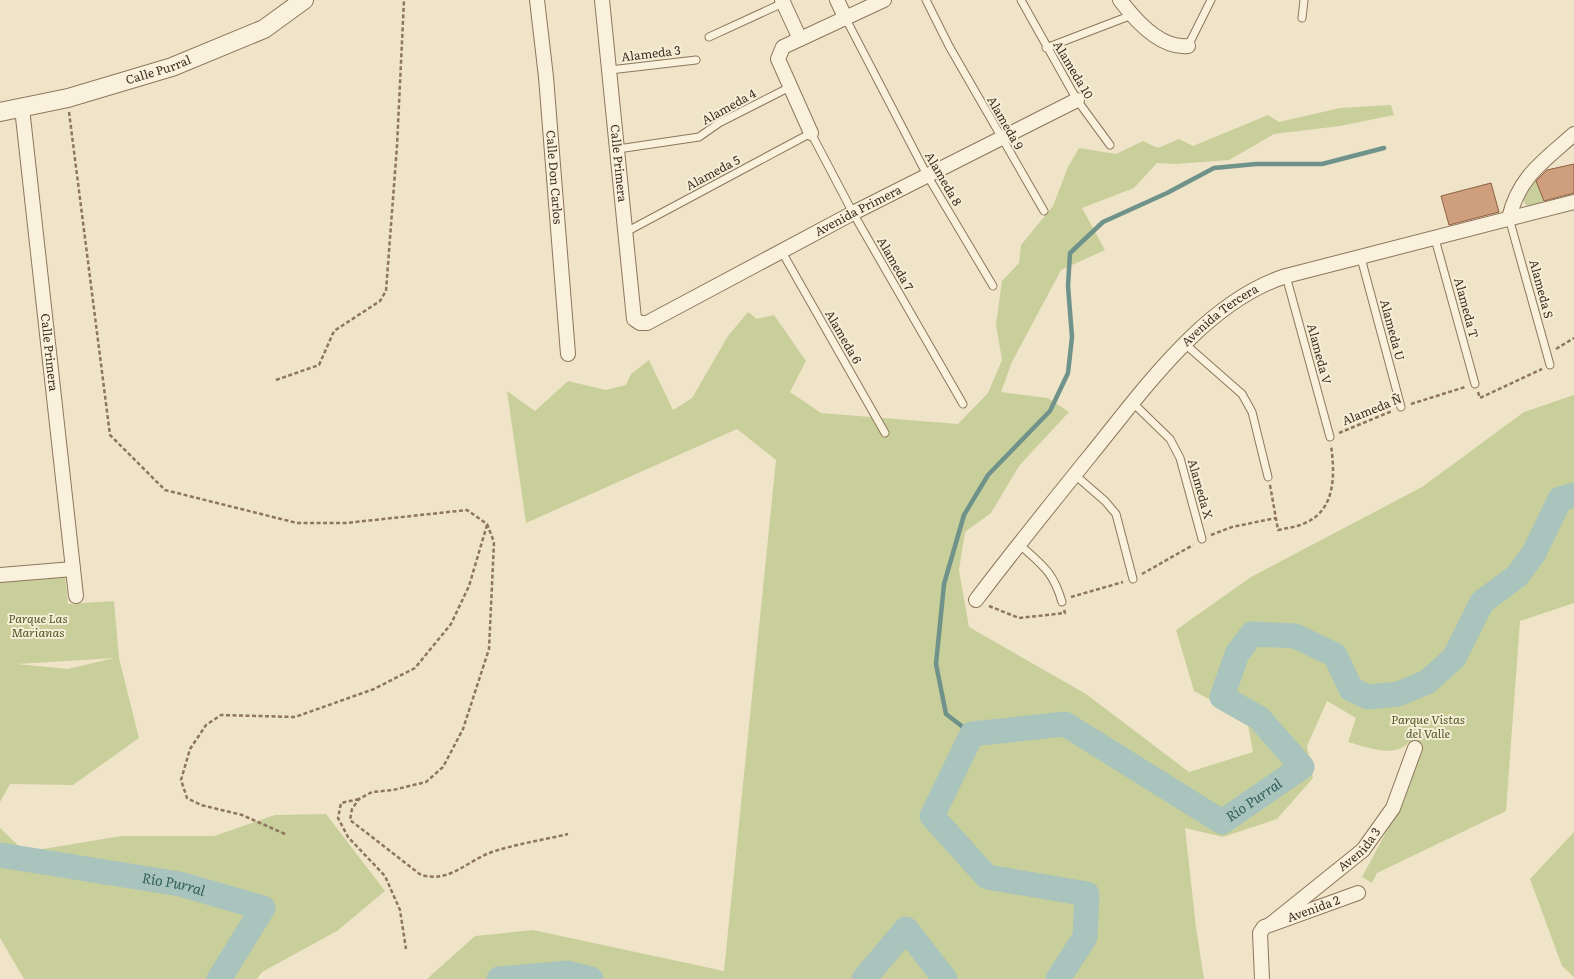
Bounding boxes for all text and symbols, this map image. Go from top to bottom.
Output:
street label: Alameda 10 [1049,37,1098,102]
street label: Alameda 3 [620,40,682,66]
street label: Calle Purral [123,50,194,88]
street label: Alameda 4 [698,84,759,128]
street label: Alameda 9 [983,92,1029,153]
street label: Calle Primera [607,123,632,203]
street label: Calle Don Carlos [542,129,568,225]
street label: Alameda 8 [921,148,967,209]
street label: Alameda 5 [682,150,743,194]
street label: Avenida Primera [811,180,905,240]
street label: Alameda 7 [873,233,918,294]
street label: Alameda S [1525,257,1558,320]
street label: Alameda T [1450,275,1484,340]
street label: Avenida Tercera [1177,279,1261,350]
street label: Alameda U [1376,297,1410,363]
street label: Alameda 6 [821,306,867,367]
street label: Calle Primera [37,313,63,393]
street label: Alameda V [1303,321,1337,386]
street label: Alameda Ñ [1339,389,1404,429]
street label: Alameda X [1184,457,1218,521]
park label: Parque Las Marianas [8,609,68,641]
park label: Parque Vistas del Valle [1391,710,1465,742]
water label: Río Purral [1221,773,1285,826]
street label: Avenida 3 [1334,823,1384,875]
water label: Río Purral [141,867,208,900]
street label: Avenida 2 [1284,890,1342,926]

